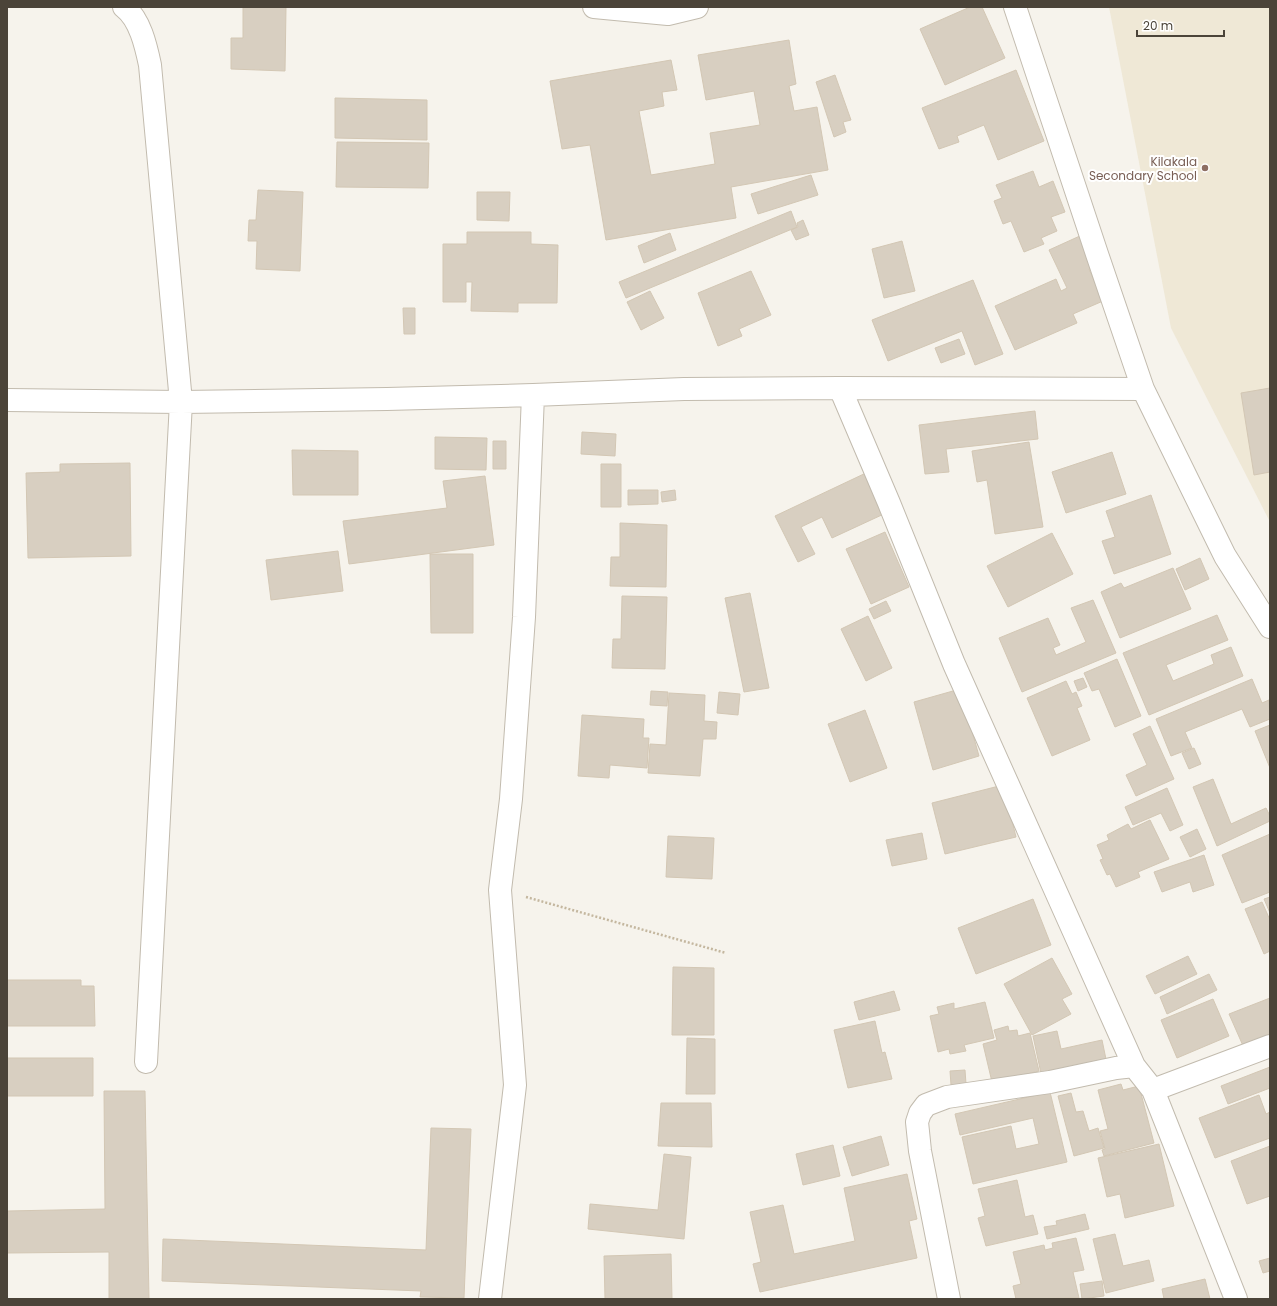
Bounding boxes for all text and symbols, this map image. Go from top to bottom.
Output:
scale bar [1137,12,1224,38]
text: 20 m [1143,17,1173,34]
place label: Kilakala Secondary School [1089,153,1197,184]
marker: Kilakala Secondary School [1200,163,1210,173]

